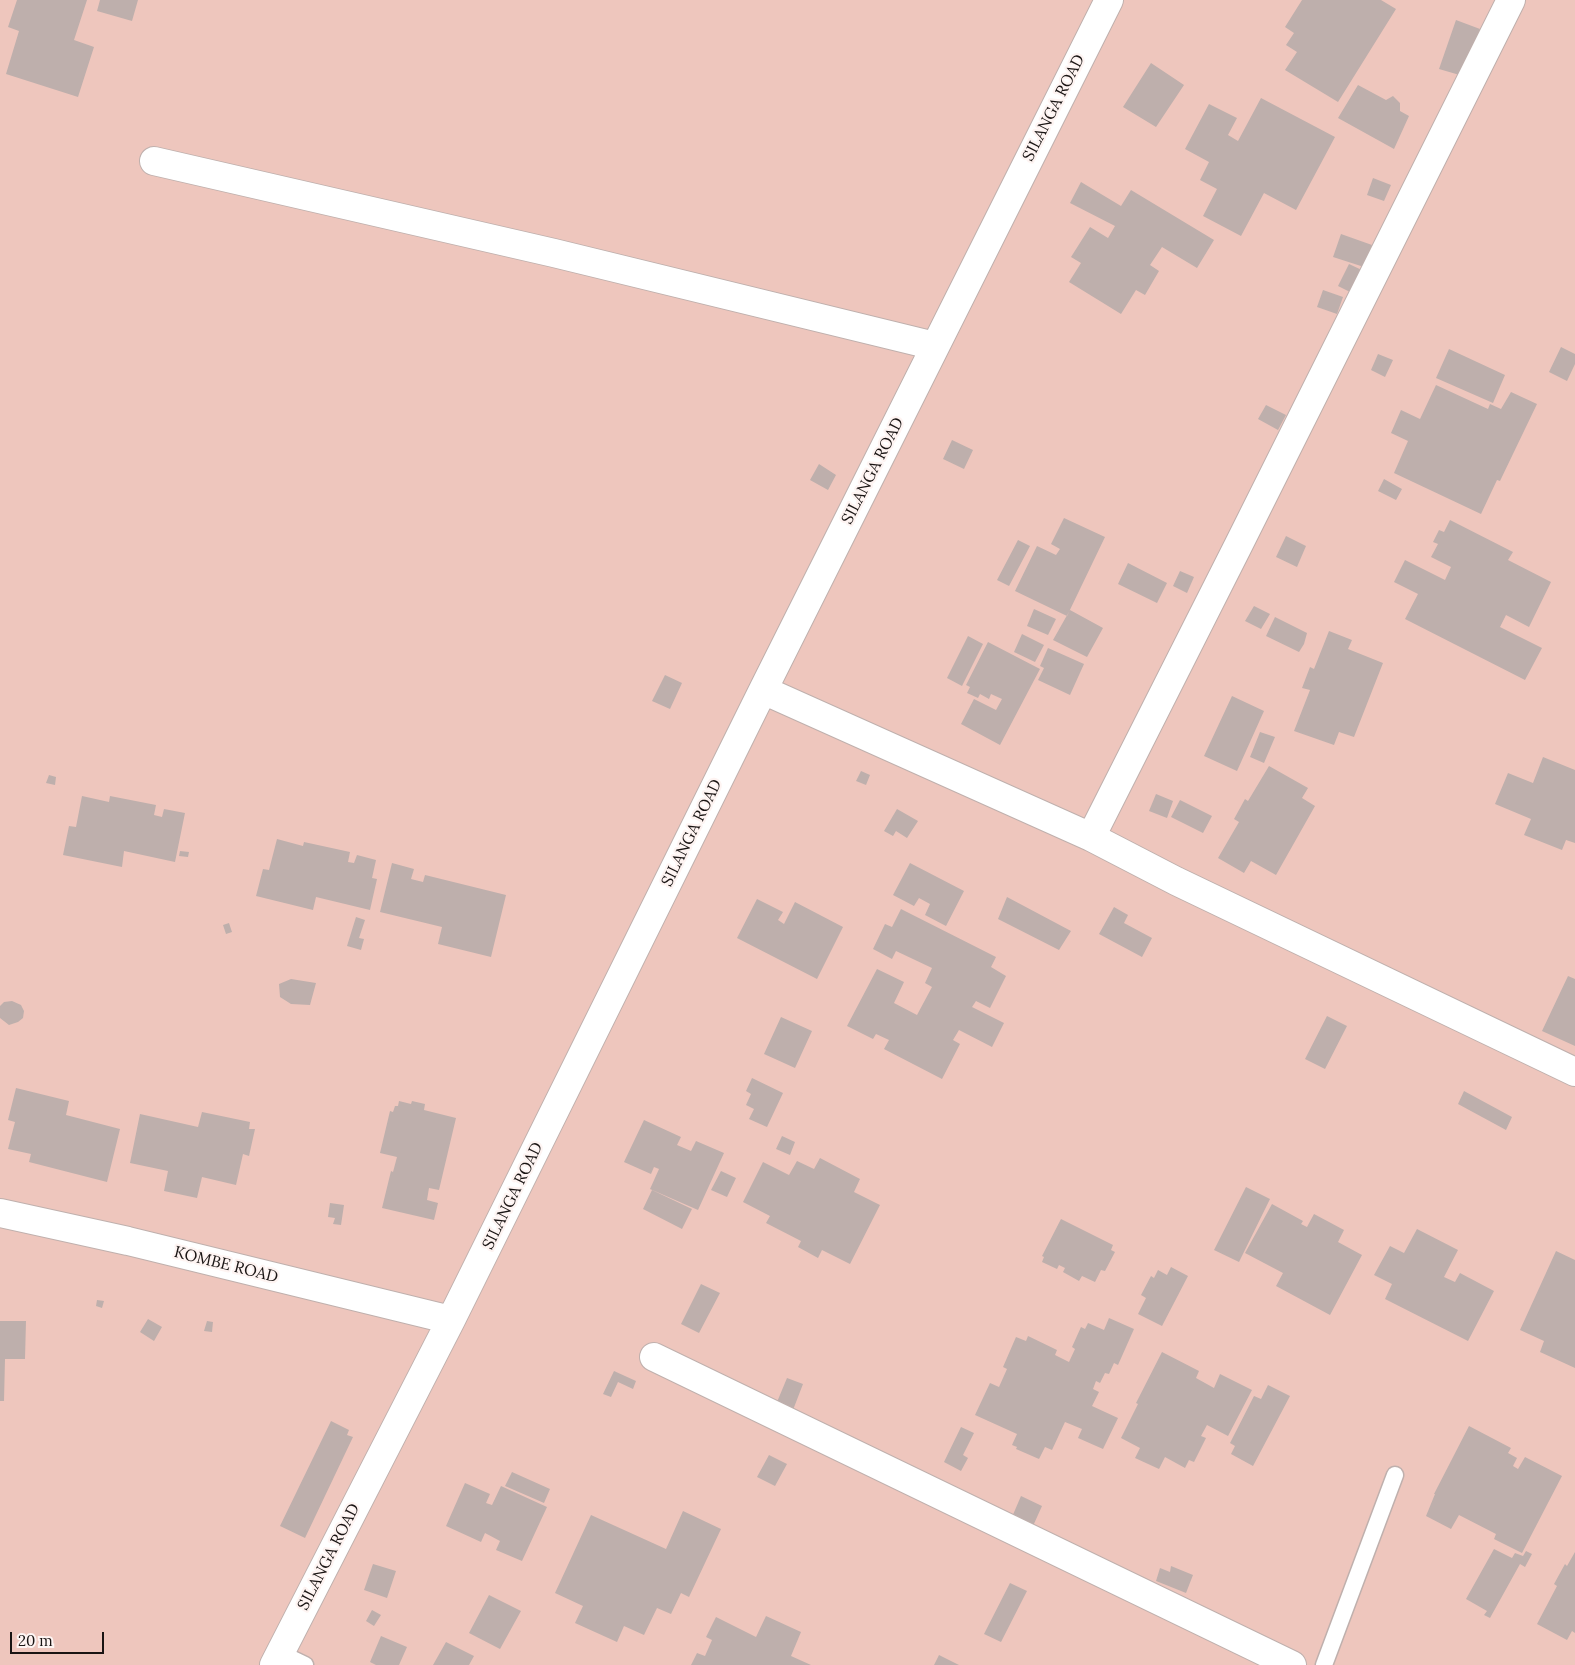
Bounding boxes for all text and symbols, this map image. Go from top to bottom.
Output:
street label: SILANGA ROAD [1019,52,1089,164]
street label: SILANGA ROAD [838,415,908,527]
street label: SILANGA ROAD [658,776,726,890]
street label: SILANGA ROAD [479,1139,547,1253]
street label: KOMBE ROAD [172,1243,280,1287]
street label: SILANGA ROAD [294,1501,364,1613]
scale bar [12,1622,106,1654]
text: 20 m [18,1631,53,1650]

